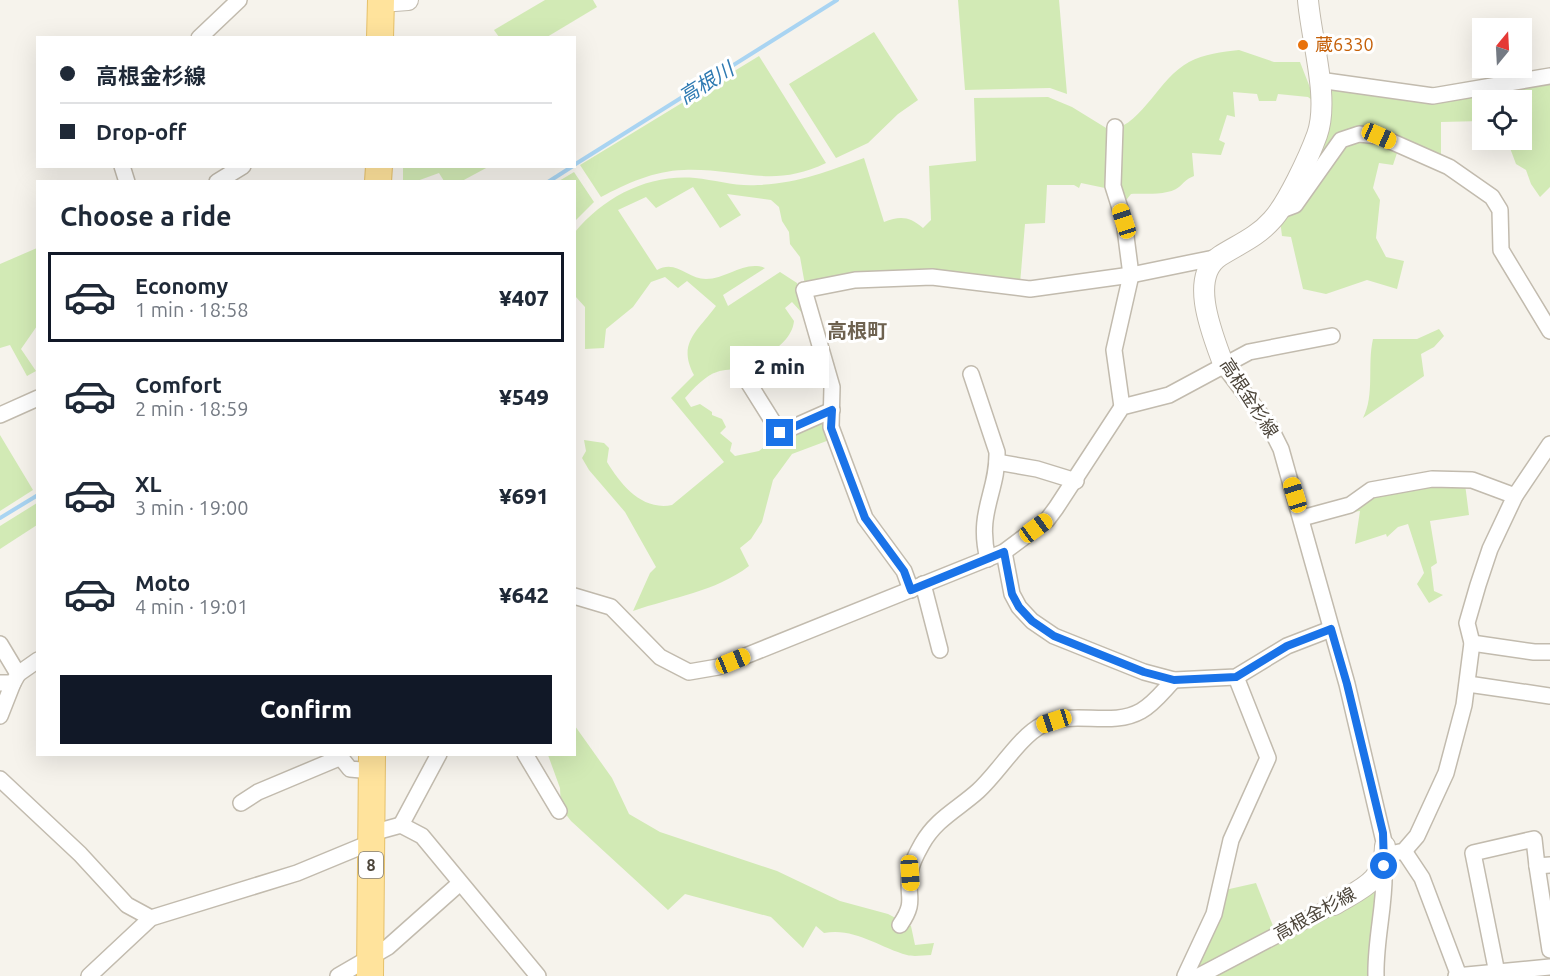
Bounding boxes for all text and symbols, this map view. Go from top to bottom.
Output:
north arrow [1472,18,1532,78]
map controls [1472,18,1532,150]
place label: 蔵6330 [1315,34,1374,54]
marker: 蔵6330 [1296,38,1310,52]
water label: 高根川 [674,56,739,108]
text: 高根金杉線 [96,63,206,88]
button: locate [1472,90,1532,150]
text: Drop-off [96,119,186,144]
car [1359,120,1399,152]
text: Choose a ride [60,201,232,231]
car [1110,201,1138,241]
icon: car [63,270,117,324]
text: Economy [135,273,228,298]
text: ¥407 [499,285,549,310]
text: 1 min · 18:58 [135,298,249,321]
district label: 高根町 [827,319,887,342]
callout: 2 min [730,346,830,388]
street label: 高根金杉線 [1217,354,1283,441]
text: 2 min [754,355,805,378]
icon: car [63,369,117,423]
text: Comfort [135,372,222,397]
text: ¥549 [499,384,549,409]
text: 2 min · 18:59 [135,397,249,420]
route end [766,419,793,446]
icon: car [63,468,117,522]
text: XL [135,471,162,496]
car [1281,475,1309,515]
text: ¥691 [499,483,549,508]
text: 3 min · 19:00 [135,496,249,519]
car [1016,510,1056,546]
icon: car [63,567,117,621]
text: Moto [135,570,190,595]
text: ¥642 [499,582,549,607]
text: 4 min · 19:01 [135,595,249,618]
car [713,646,753,676]
button: Confirm [60,675,552,744]
car [1034,707,1074,735]
road number: 8 [359,852,383,878]
route start [1370,852,1397,879]
car [900,854,920,892]
street label: 高根金杉線 [1270,883,1359,944]

